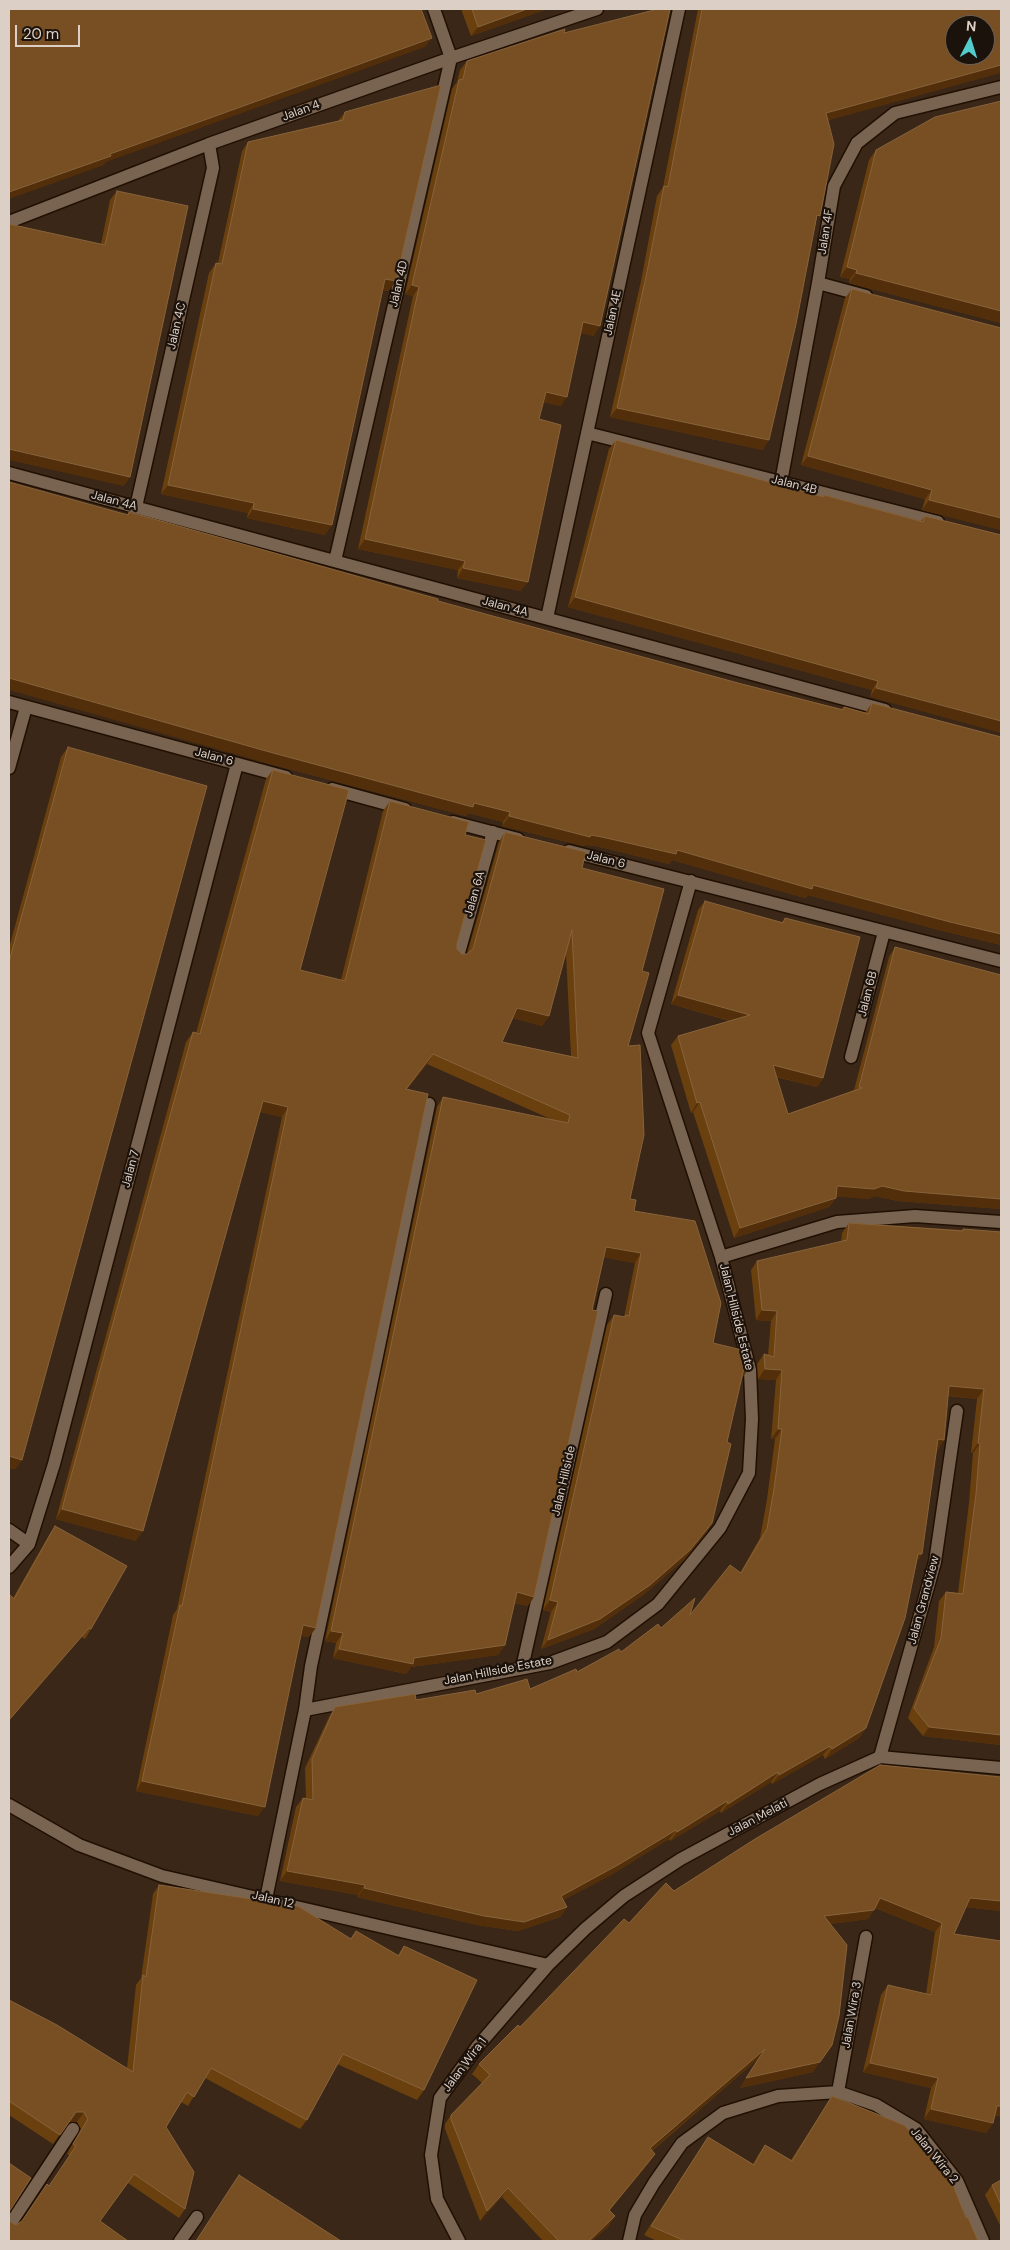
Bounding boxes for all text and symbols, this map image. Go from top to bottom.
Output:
scale bar [18,15,82,47]
north arrow [945,15,995,65]
text: N [965,17,977,35]
text: 20 m [23,24,59,44]
street label: Jalan 4 [280,98,322,124]
street label: Jalan 4F [815,208,837,256]
street label: Jalan 4D [387,259,411,309]
street label: Jalan 4E [601,289,625,337]
street label: Jalan 4C [165,301,189,351]
street label: Jalan 4B [770,472,818,498]
street label: Jalan 4A [89,488,139,514]
street label: Jalan 4A [480,594,530,620]
street label: Jalan 6 [193,745,235,769]
street label: Jalan 6 [585,848,627,872]
street label: Jalan 6A [462,869,488,919]
street label: Jalan 6B [855,970,881,1018]
street label: Jalan 7 [119,1149,143,1189]
street label: Jalan Hillside Estate [716,1262,756,1372]
street label: Jalan Hillside [549,1445,579,1517]
street label: Jalan Grandview [905,1554,943,1646]
street label: Jalan Hillside Estate [443,1653,553,1689]
street label: Jalan Melati [726,1796,790,1840]
street label: Jalan 12 [251,1888,295,1912]
street label: Jalan Wira 3 [839,1980,865,2050]
street label: Jalan Wira 1 [440,2035,490,2095]
street label: Jalan Wira 2 [907,2125,961,2187]

